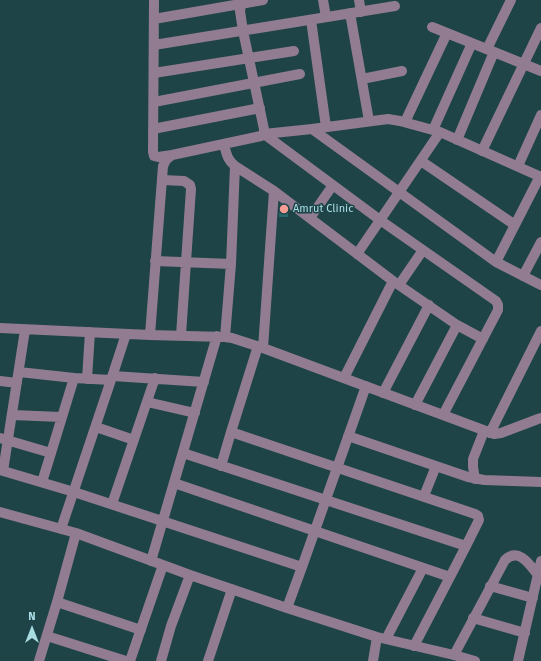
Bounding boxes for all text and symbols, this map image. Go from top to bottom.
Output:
place label: Amrut Clinic [293,202,353,216]
marker: Amrut Clinic [278,203,290,215]
north arrow [12,609,52,649]
text: N [28,610,36,623]

